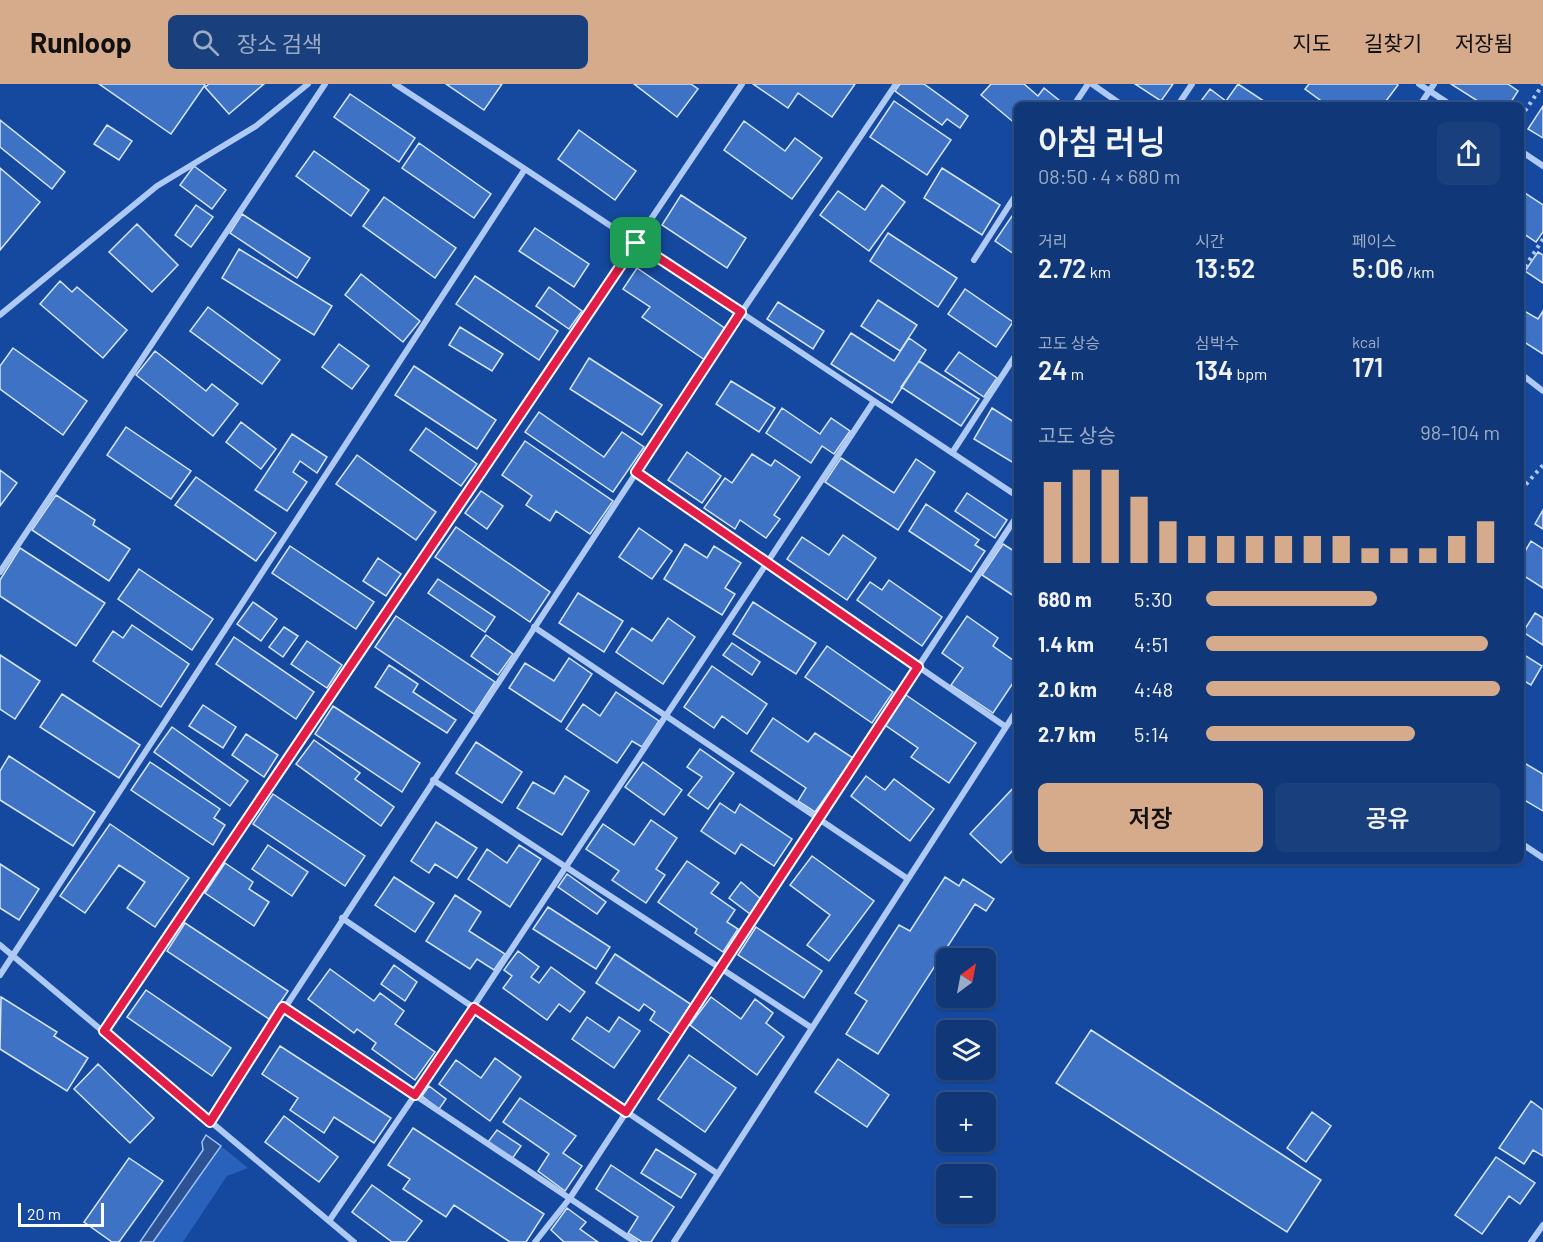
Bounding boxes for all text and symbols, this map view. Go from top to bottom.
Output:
search box [168,15,588,69]
text: Runloop [30,25,132,59]
icon: search [189,26,222,59]
text: 장소 검색 [237,30,322,56]
text: 지도 [1292,30,1331,55]
text: 길찾기 [1364,30,1422,55]
text: 저장됨 [1455,30,1513,55]
text: 아침 러닝 [1038,121,1166,161]
button: share [1437,122,1500,185]
text: 08:50 · 4 × 680 m [1038,164,1180,188]
pin [610,217,661,268]
icon: arrive [619,226,652,259]
text: 거리 [1038,231,1067,250]
text: 시간 [1195,231,1224,250]
text: 페이스 [1352,231,1396,250]
text: 2.72 [1038,252,1086,283]
text: 13:52 [1195,252,1255,283]
text: 5:06 [1352,252,1404,283]
text: km [1086,262,1111,281]
text: /km [1404,262,1434,281]
text: kcal [1352,332,1380,351]
text: 고도 상승 [1038,333,1100,352]
text: 심박수 [1195,333,1239,352]
text: 171 [1352,351,1383,382]
text: 24 [1038,354,1068,385]
text: 134 [1195,354,1233,385]
text: m [1068,364,1084,383]
text: bpm [1233,364,1267,383]
text: 98–104 m [1420,420,1500,444]
text: 고도 상승 [1038,423,1116,447]
text: 680 m [1038,587,1092,611]
text: 5:30 [1134,587,1173,611]
text: 1.4 km [1038,632,1094,656]
text: 4:51 [1134,632,1169,656]
text: 2.0 km [1038,677,1097,701]
text: 4:48 [1134,677,1173,701]
text: 2.7 km [1038,722,1096,746]
text: 5:14 [1134,722,1169,746]
button: 저장 [1038,783,1263,852]
button: 공유 [1275,783,1500,852]
north arrow [936,948,996,1008]
map controls [936,948,996,1224]
button: layers [936,1020,996,1080]
button: + [936,1092,996,1152]
button: − [936,1164,996,1224]
scale bar [18,1200,104,1228]
text: 20 m [27,1204,61,1223]

